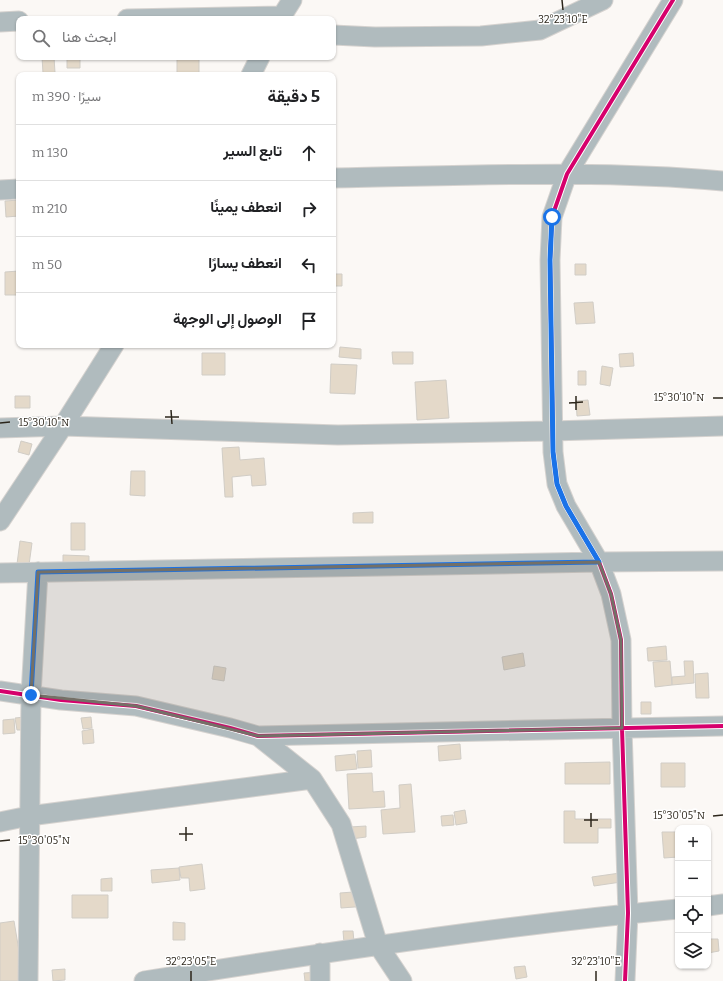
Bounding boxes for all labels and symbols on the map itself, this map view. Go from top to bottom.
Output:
text: 32°23'10"E [538,14,588,26]
route start [543,208,561,226]
text: 15°30'10"N [654,392,704,404]
text: 15°30'10"N [19,417,69,429]
route end [22,686,40,704]
text: 15°30'05"N [653,810,705,822]
text: 15°30'05"N [18,835,70,847]
text: 32°23'05"E [166,956,216,968]
text: 32°23'10"E [571,956,621,968]

